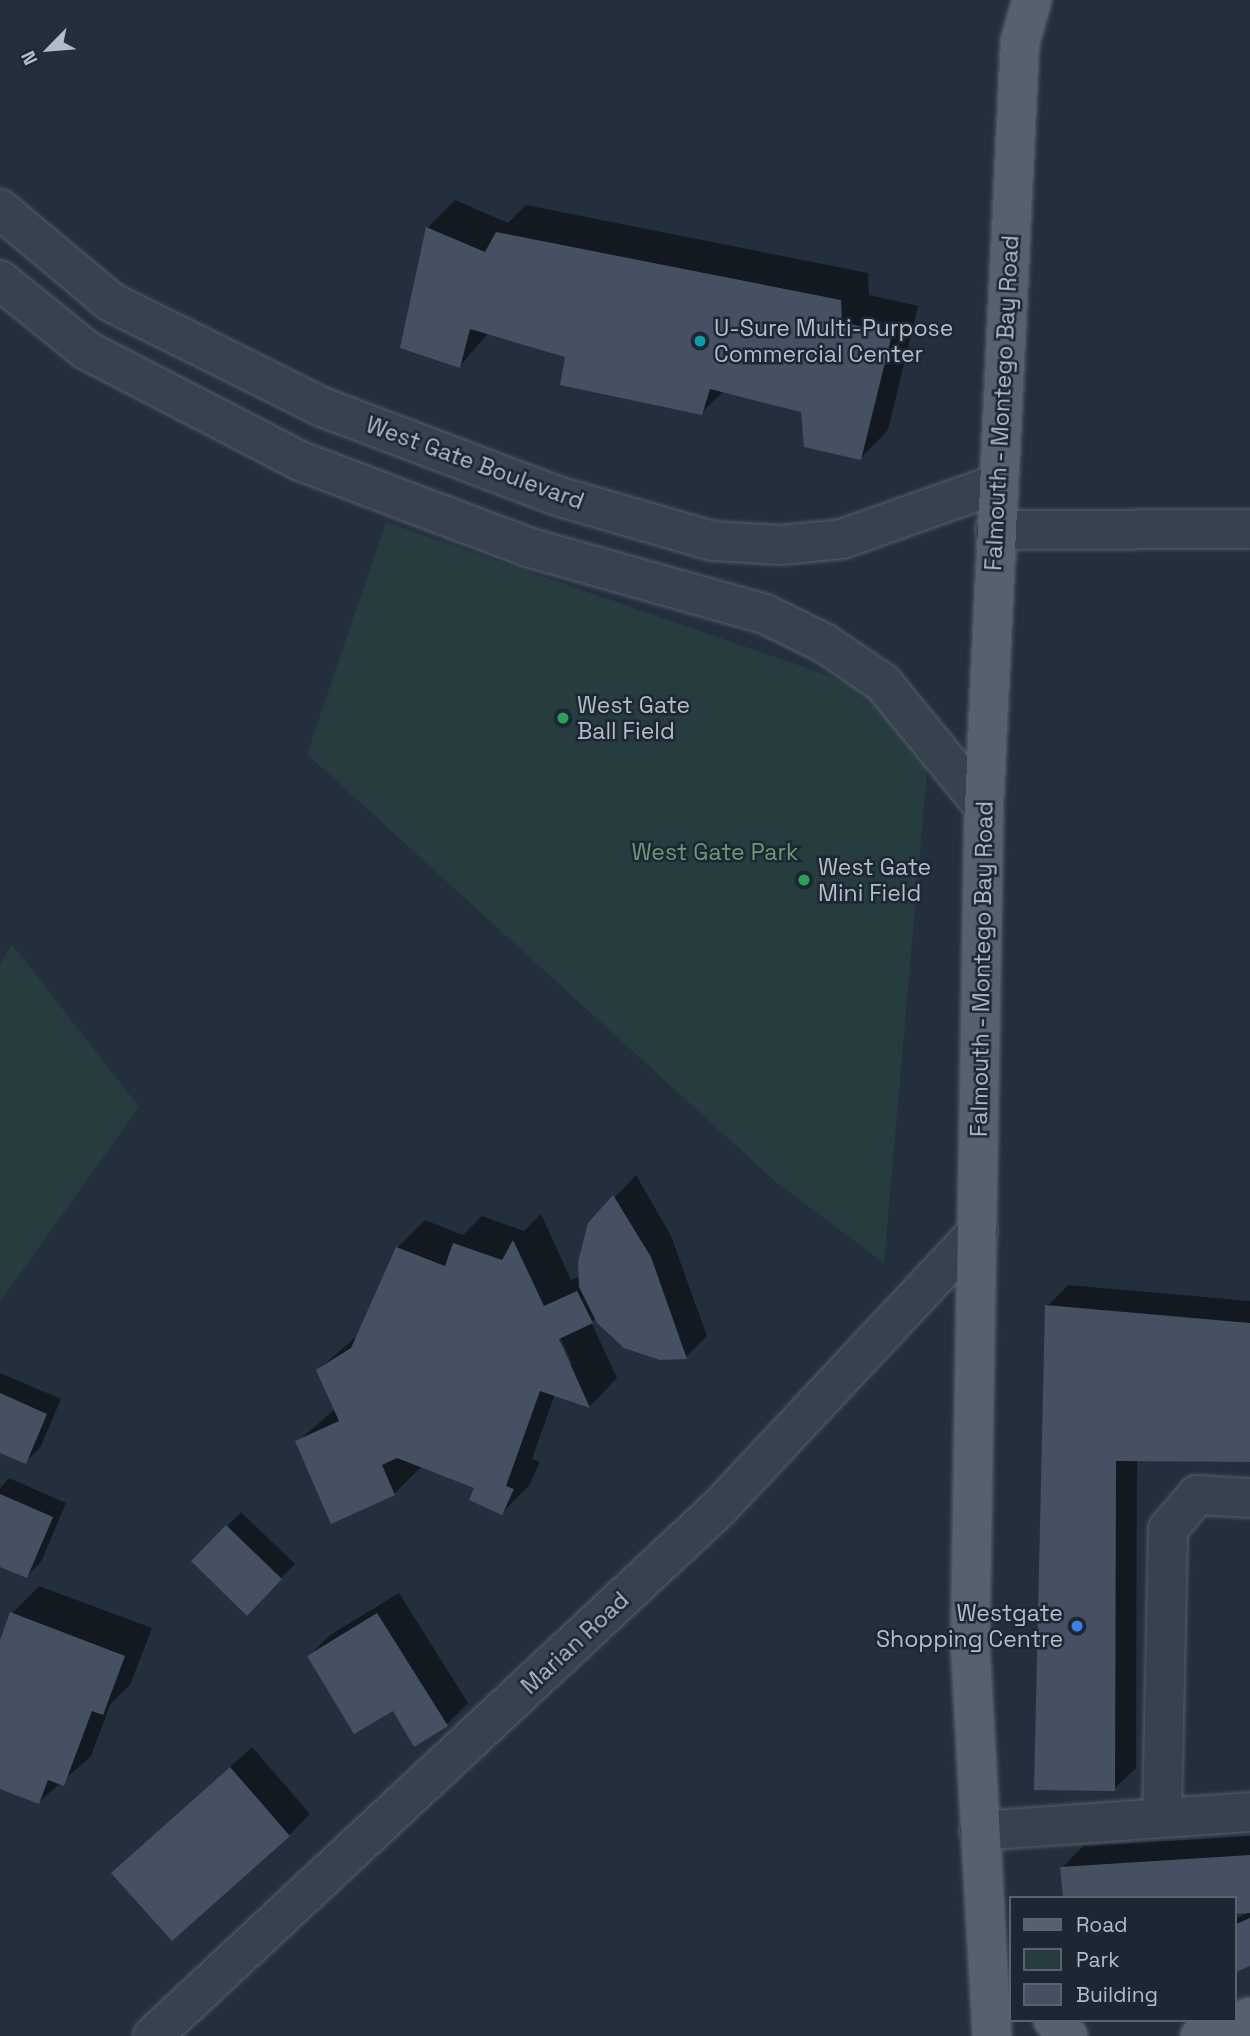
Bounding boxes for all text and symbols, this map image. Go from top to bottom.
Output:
north arrow [14,14,84,84]
text: N [15,47,44,69]
street label: Falmouth - Montego Bay Road [979,234,1025,572]
place label: U-Sure Multi-Purpose Commercial Center [714,314,953,368]
marker: U-Sure Multi-Purpose Commercial Center [692,333,708,349]
street label: West Gate Boulevard [362,411,588,515]
place label: West Gate Ball Field [577,691,690,745]
marker: West Gate Ball Field [555,710,571,726]
street label: Falmouth - Montego Bay Road [965,800,999,1138]
park label: West Gate Park [632,838,798,866]
place label: West Gate Mini Field [818,853,931,907]
marker: West Gate Mini Field [796,872,812,888]
street label: Marian Road [515,1586,635,1700]
place label: Westgate Shopping Centre [876,1599,1063,1653]
marker: Westgate Shopping Centre [1069,1618,1085,1634]
legend [1009,1896,1236,2022]
text: Road [1076,1911,1128,1938]
text: Park [1076,1946,1120,1973]
text: Building [1076,1981,1158,2008]

